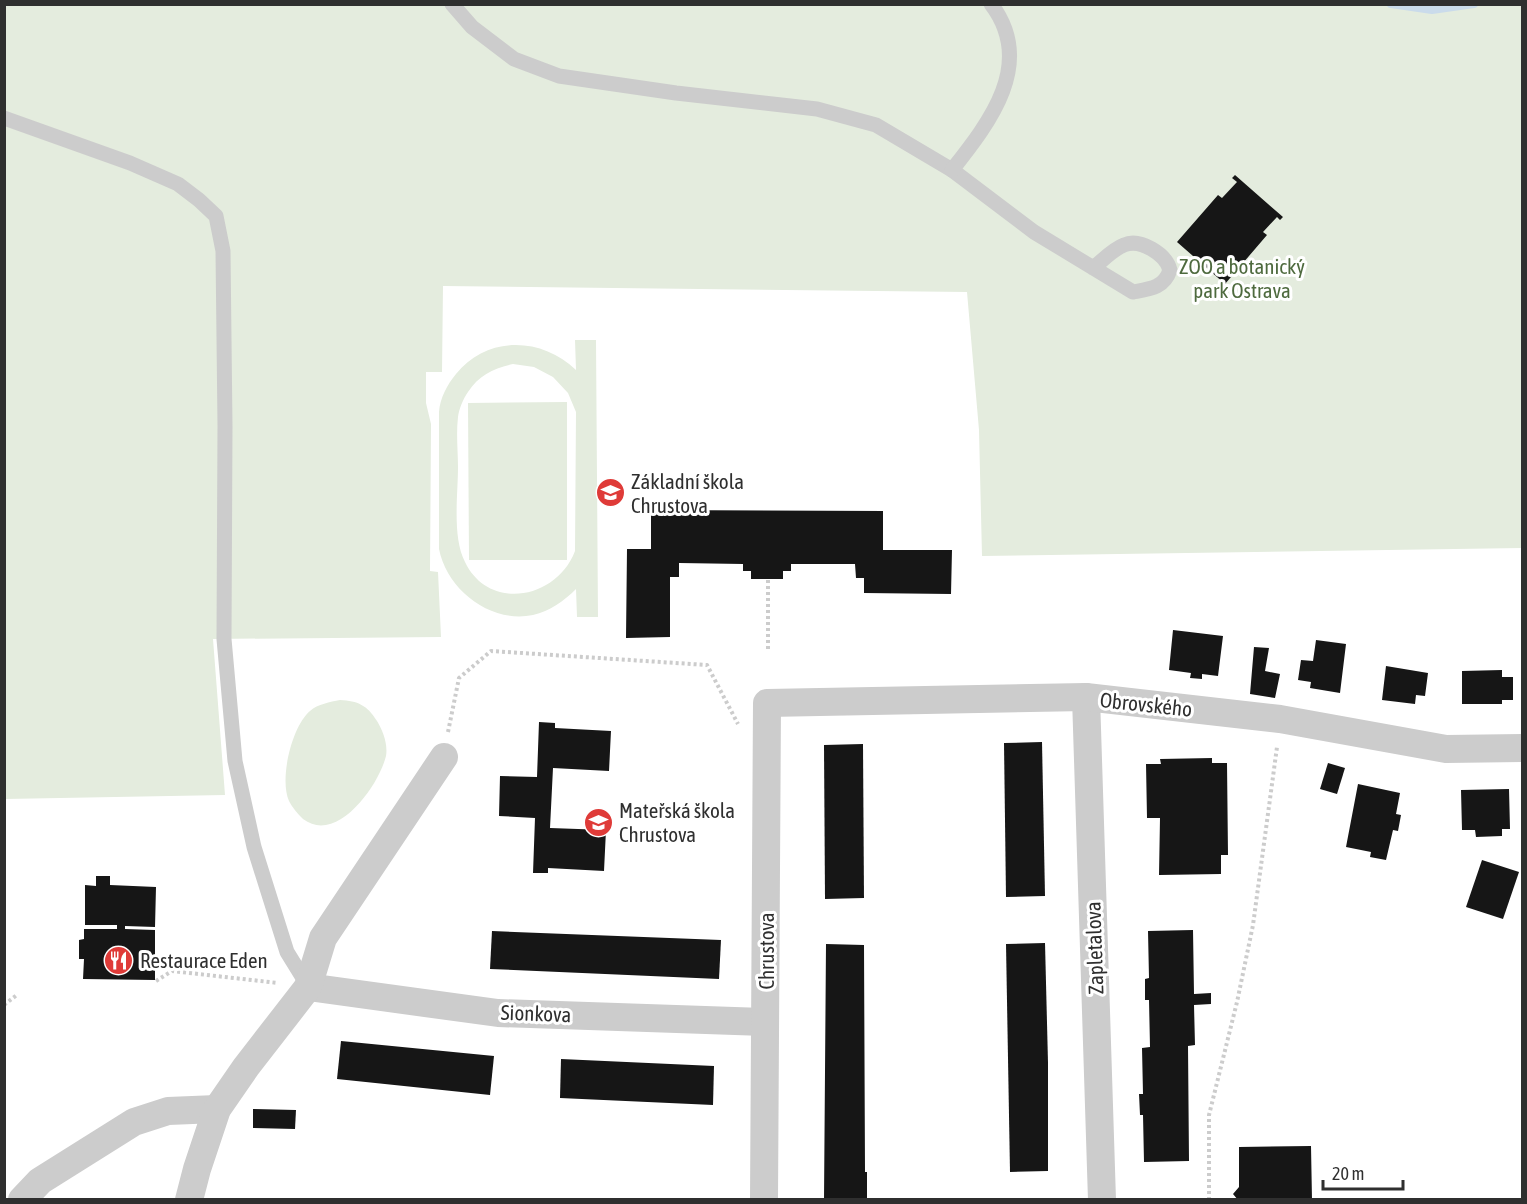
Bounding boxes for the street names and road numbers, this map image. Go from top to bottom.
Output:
street label: Obrovského [1099,687,1193,721]
street label: Zapletalova [1080,901,1108,995]
street label: Chrustova [754,912,778,990]
street label: Sionkova [500,1000,572,1026]

